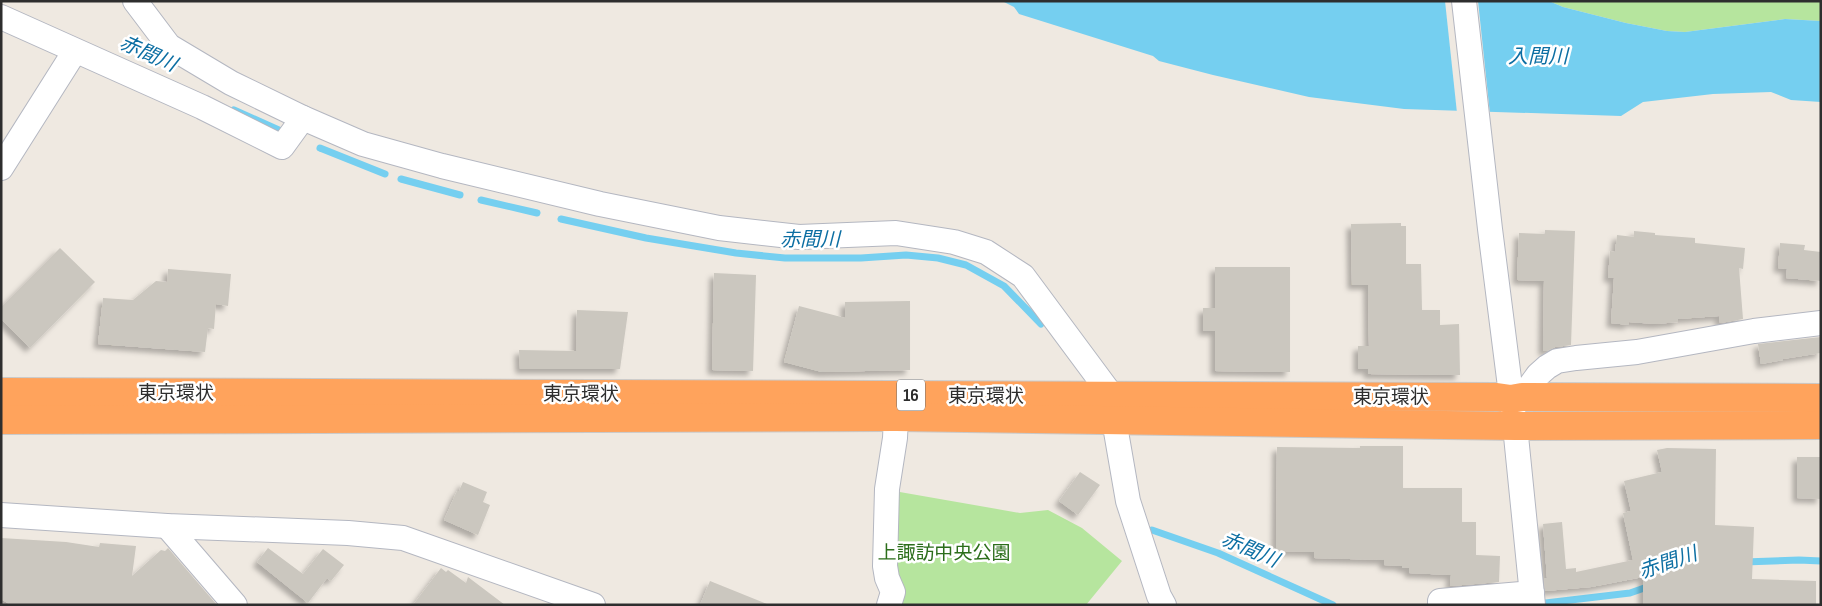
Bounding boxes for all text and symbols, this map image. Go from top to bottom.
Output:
water label: 赤間川 [116,31,182,78]
water label: 入間川 [1508,45,1570,69]
water label: 赤間川 [780,228,842,252]
road number: 16 [897,380,925,410]
street label: 東京環状 [138,382,214,405]
street label: 東京環状 [543,383,619,406]
street label: 東京環状 [948,385,1024,408]
street label: 東京環状 [1353,386,1429,409]
water label: 赤間川 [1218,527,1284,574]
water label: 赤間川 [1636,541,1702,584]
park label: 上諏訪中央公園 [877,542,1011,565]

